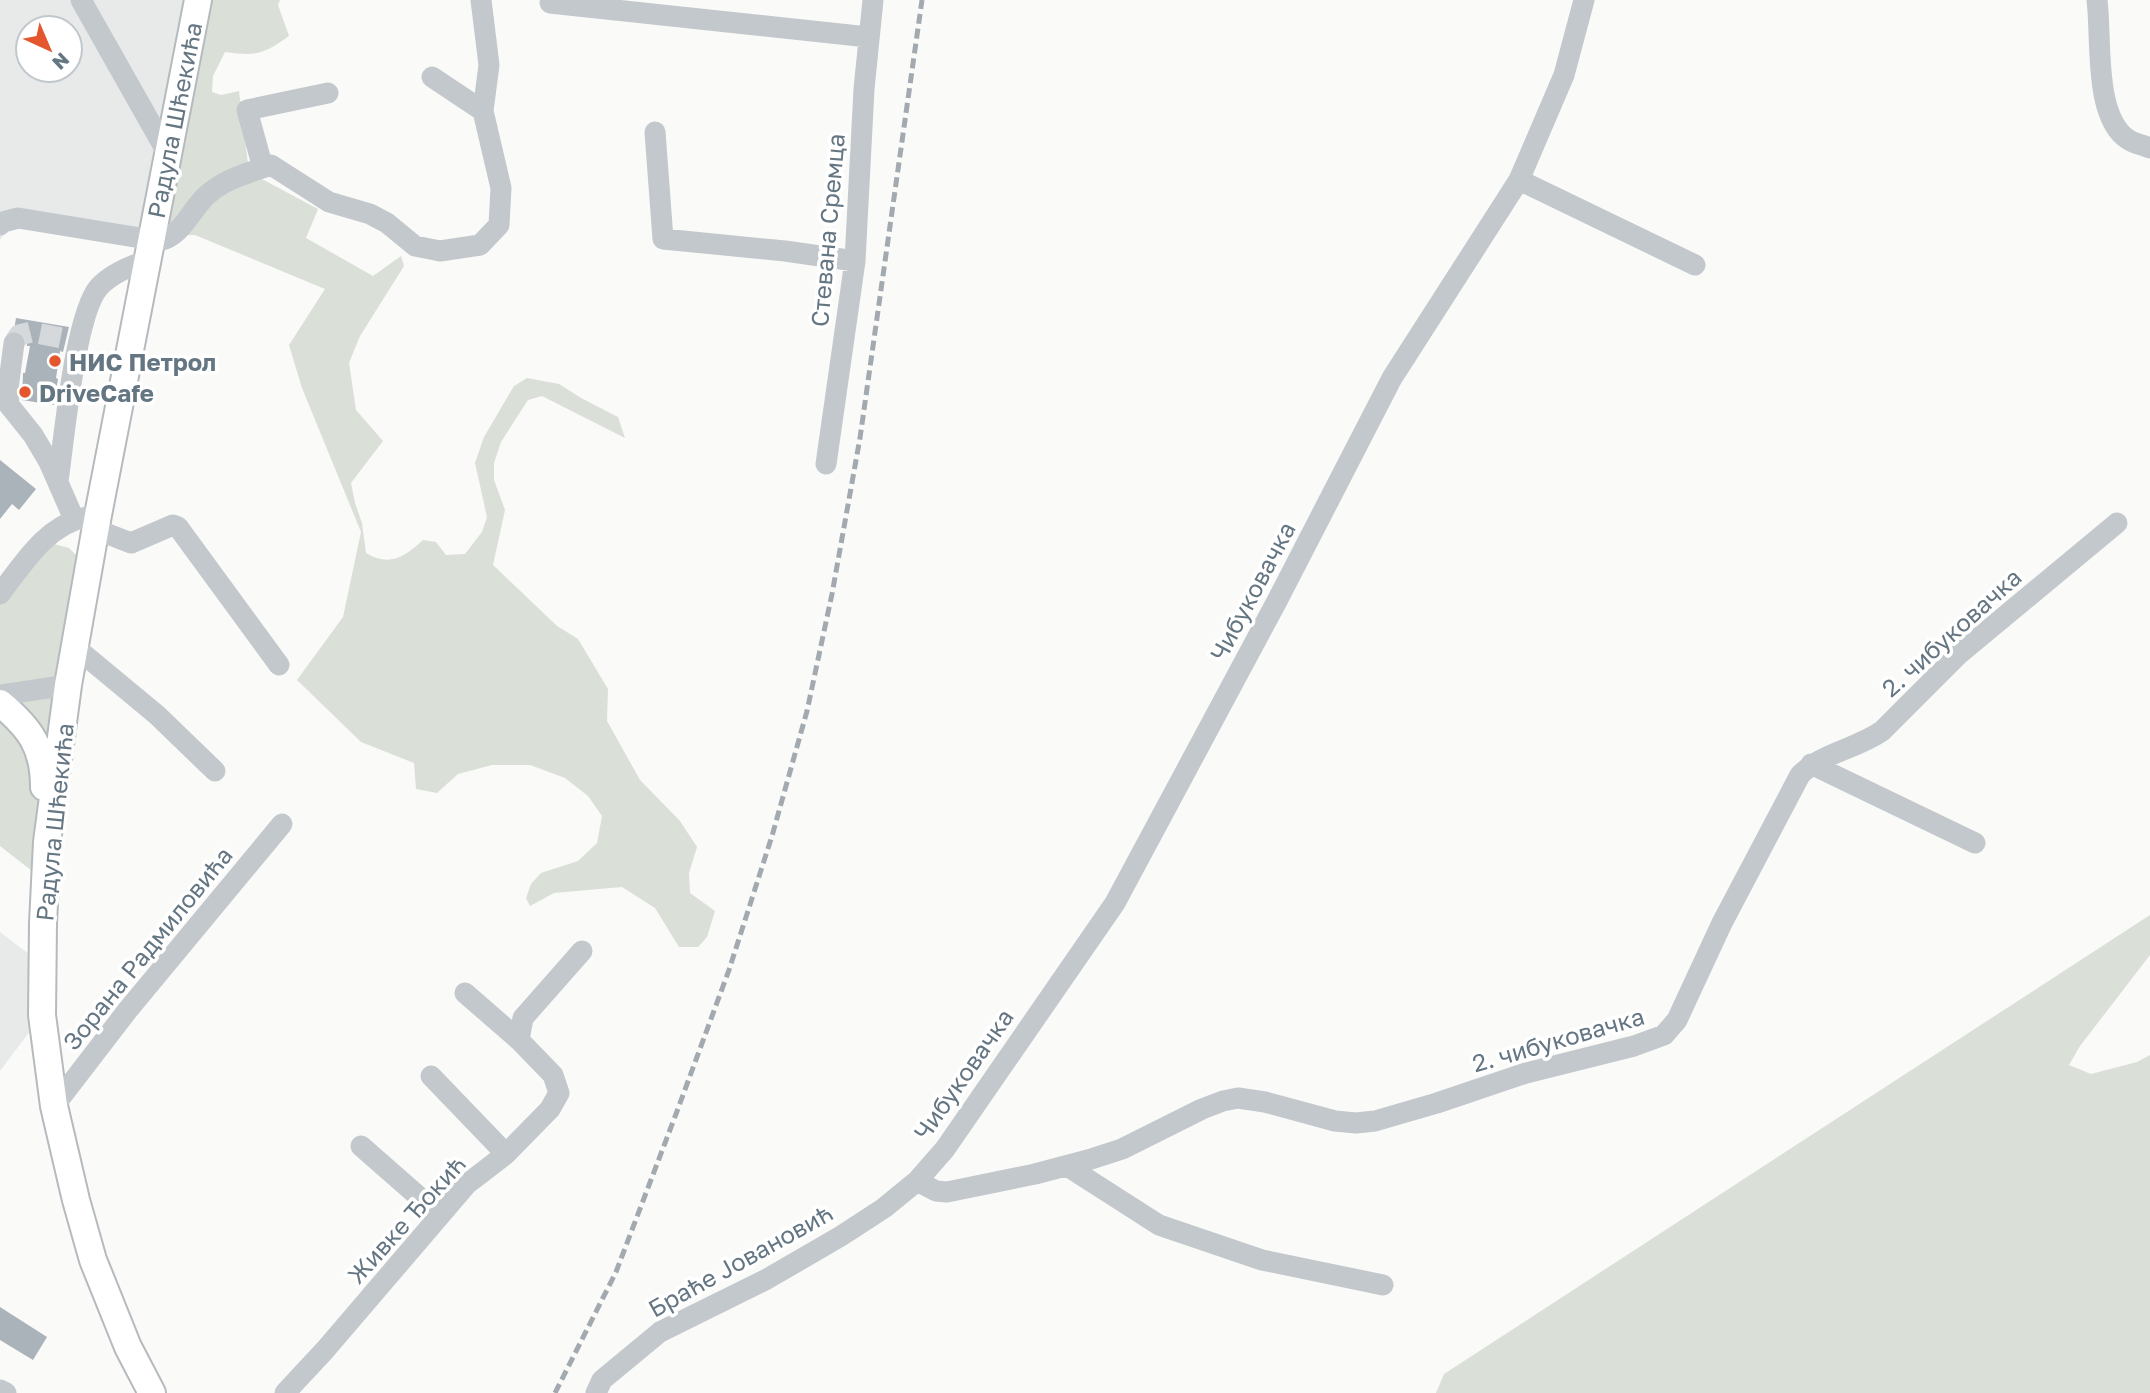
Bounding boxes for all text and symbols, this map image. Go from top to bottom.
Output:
north arrow [14,14,84,84]
street label: Радула Шћекића [141,20,207,220]
text: N [48,48,74,75]
street label: Стевана Сремца [804,132,850,328]
place label: НИС Петрол [69,347,216,376]
marker: НИС Петрол [47,353,63,369]
place label: DriveCafe [39,378,154,407]
marker: DriveCafe [17,384,33,400]
street label: Чибуковачка [1203,517,1301,665]
street label: 2. чибуковачка [1875,562,2027,702]
street label: Радула Шћекића [29,721,79,923]
street label: Зорана Радмиловића [56,841,238,1055]
street label: 2. чибуковачка [1469,1001,1647,1077]
street label: Чибуковачка [907,1003,1019,1145]
street label: Живке Ђокић [341,1149,471,1289]
street label: Браће Јовановић [643,1197,837,1323]

